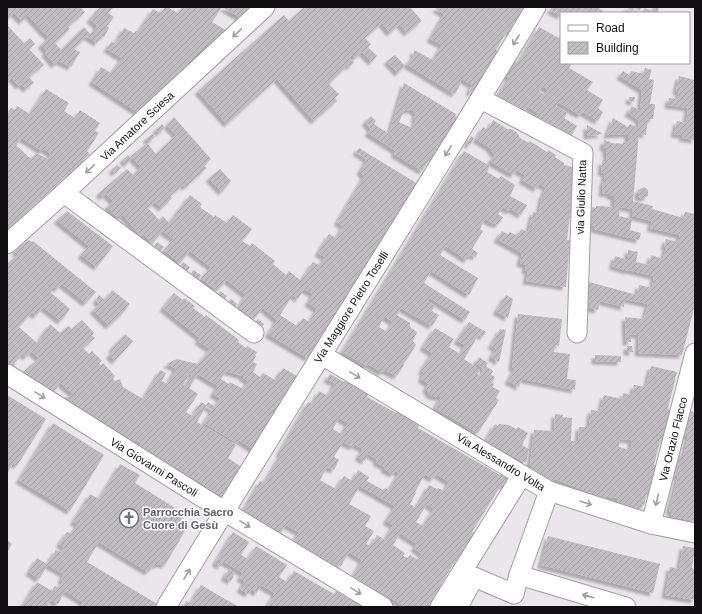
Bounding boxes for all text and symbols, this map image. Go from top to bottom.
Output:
legend [560,12,690,64]
text: Road [596,21,625,35]
one-way arrow [232,29,242,38]
one-way arrow [511,34,519,46]
text: Building [596,41,639,55]
street label: Via Amatore Sciesa [98,88,177,163]
one-way arrow [444,146,452,157]
street label: via Giulio Natta [574,159,588,234]
one-way arrow [85,164,95,174]
street label: Via Maggiore Pietro Toselli [312,249,390,365]
one-way arrow [349,371,361,379]
one-way arrow [34,391,45,399]
street label: Via Orazio Flacco [657,396,689,482]
street label: Via Alessandro Volta [455,431,548,494]
street label: Via Giovanni Pascoli [108,435,200,499]
one-way arrow [653,493,661,506]
one-way arrow [579,500,592,507]
place label: Parrocchia Sacro Cuore di Gesù [143,506,234,531]
church icon: Parrocchia Sacro Cuore di Gesù [118,507,140,529]
one-way arrow [239,520,251,528]
one-way arrow [183,568,191,580]
one-way arrow [350,587,362,595]
one-way arrow [582,592,595,599]

